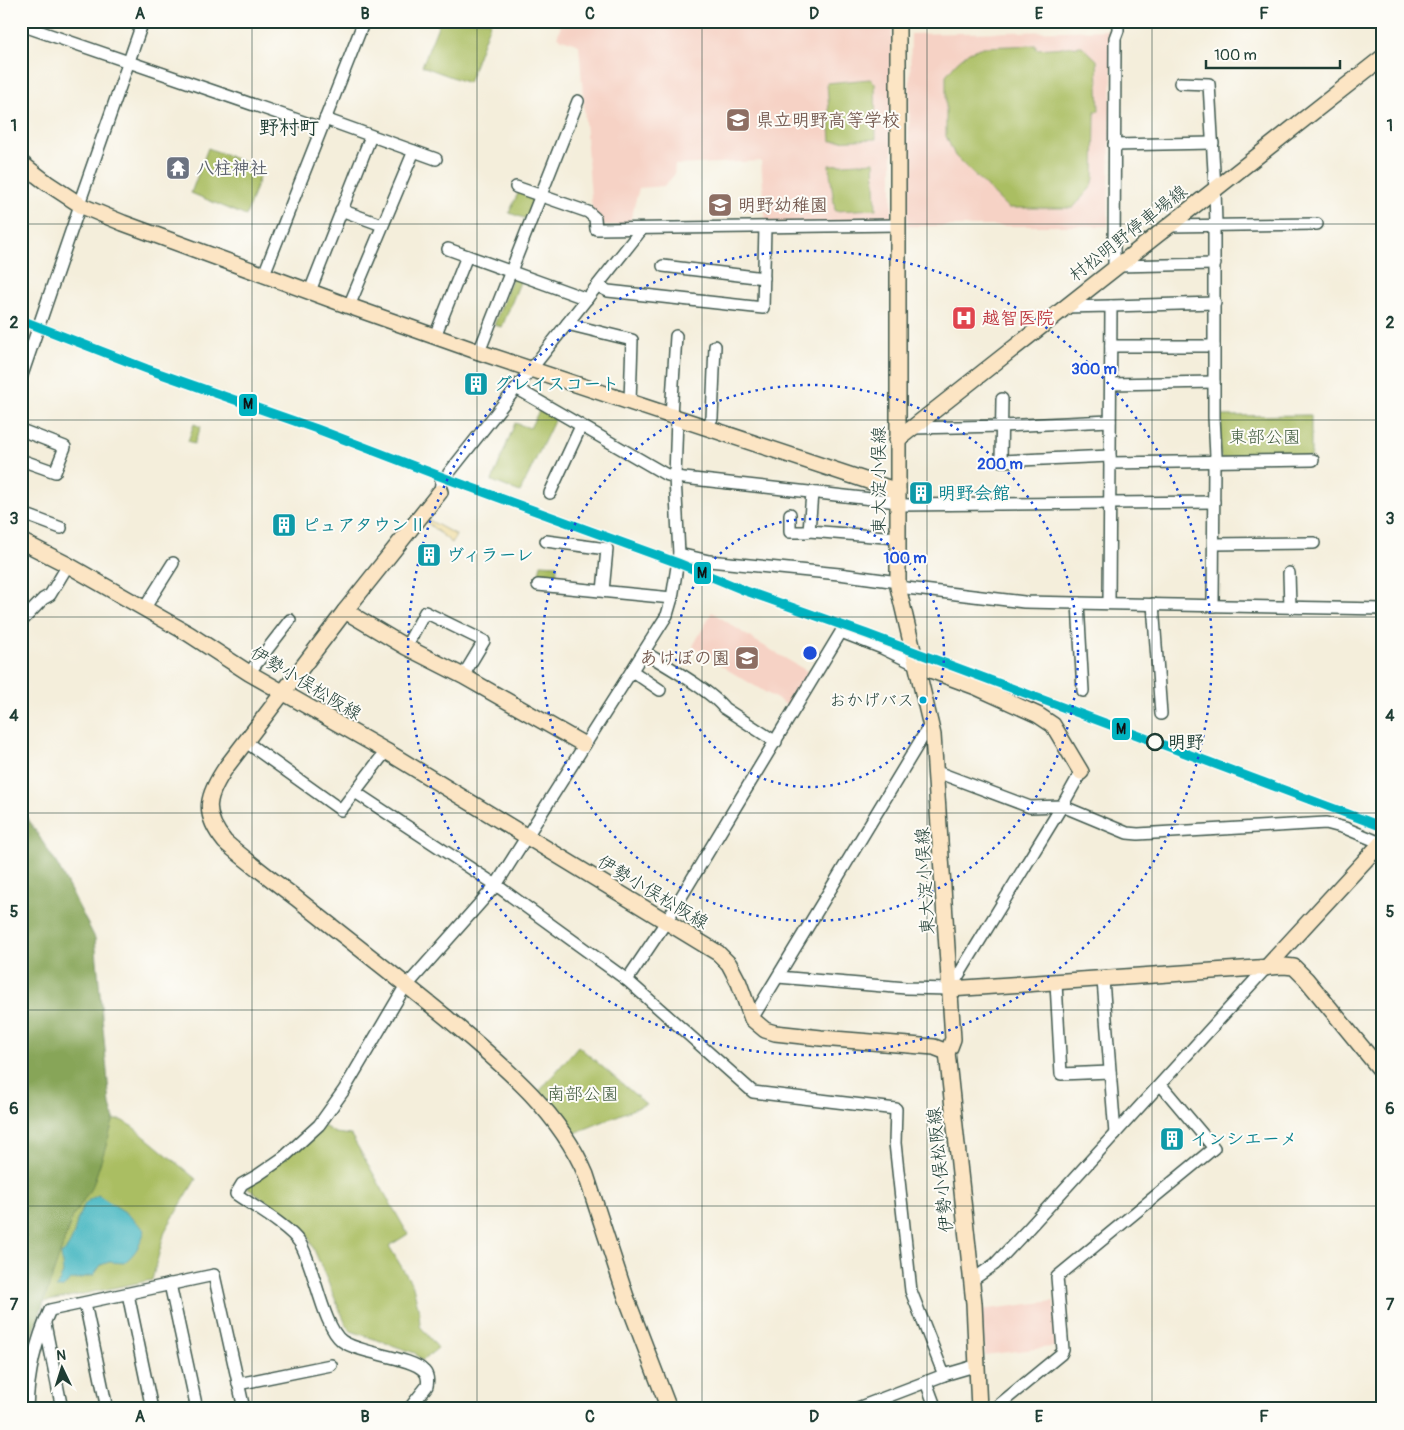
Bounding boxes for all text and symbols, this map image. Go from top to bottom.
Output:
text: A [135,4,146,24]
text: B [360,4,370,24]
text: C [585,4,595,24]
text: D [809,4,819,24]
text: E [1035,4,1044,24]
text: F [1259,4,1269,24]
scale bar [1206,38,1340,70]
text: 100 m [1214,46,1257,65]
school or university icon: 県立明野高等学校 [725,107,751,133]
place label: 県立明野高等学校 [756,109,900,132]
district label: 野村町 [259,115,319,140]
text: 1 [11,116,17,136]
text: 1 [1387,116,1393,136]
temple icon: 八柱神社 [165,155,191,181]
place label: 八柱神社 [196,157,268,180]
street label: 村松明野停車場線 [1064,180,1192,287]
school or university icon: 明野幼稚園 [707,192,733,218]
place label: 明野幼稚園 [738,194,828,217]
hospital icon: 越智医院 [951,305,977,331]
place label: 越智医院 [982,307,1054,330]
text: 2 [10,313,19,333]
text: 2 [1386,313,1395,333]
text: 300 m [1071,360,1117,379]
building icon: グレイスコート [463,371,489,397]
place label: グレイスコート [494,373,619,396]
line badge: M [238,393,258,417]
text: M [243,396,253,413]
street label: 東大淀小俣線 [868,426,891,534]
park label: 東部公園 [1229,426,1301,449]
text: 200 m [977,455,1023,474]
building icon: 明野会館 [908,480,934,506]
place label: 明野会館 [938,482,1010,505]
text: 3 [10,509,19,529]
text: 3 [1386,509,1395,529]
building icon: ピュアタウンⅡ [271,512,297,538]
place label: ピュアタウンⅡ [302,514,427,537]
building icon: ヴィラーレ [416,542,442,568]
place label: ヴィラーレ [446,544,534,567]
text: 100 m [884,549,926,568]
line badge: M [693,561,712,585]
text: M [697,565,707,582]
street label: 伊勢小俣松阪線 [246,641,366,726]
centre of rings [801,644,819,662]
school or university icon: あけぼの園 [734,645,760,671]
place label: あけぼの園 [639,647,730,670]
place label: おかげバス [829,690,914,711]
marker: おかげバス [918,695,928,705]
text: 4 [9,706,19,726]
text: 4 [1385,706,1395,726]
line badge: M [1111,717,1131,741]
text: M [1116,721,1126,738]
place label: 明野 [1168,731,1204,754]
marker: 明野 [1146,733,1164,751]
street label: 東大淀小俣線 [911,826,940,936]
street label: 伊勢小俣松阪線 [593,850,713,935]
text: 5 [10,902,19,922]
text: 5 [1386,902,1395,922]
park label: 南部公園 [547,1083,619,1106]
text: 6 [9,1099,19,1119]
text: 6 [1385,1099,1395,1119]
street label: 伊勢小俣松阪線 [922,1106,959,1234]
building icon: インシエーメ [1159,1126,1185,1152]
place label: インシエーメ [1190,1128,1298,1151]
text: 7 [10,1295,19,1315]
text: 7 [1386,1295,1395,1315]
north arrow [38,1342,88,1392]
text: N [56,1347,66,1364]
text: A [135,1407,146,1427]
text: B [360,1407,370,1427]
text: C [585,1407,595,1427]
text: D [809,1407,819,1427]
text: E [1035,1407,1044,1427]
text: F [1259,1407,1269,1427]

